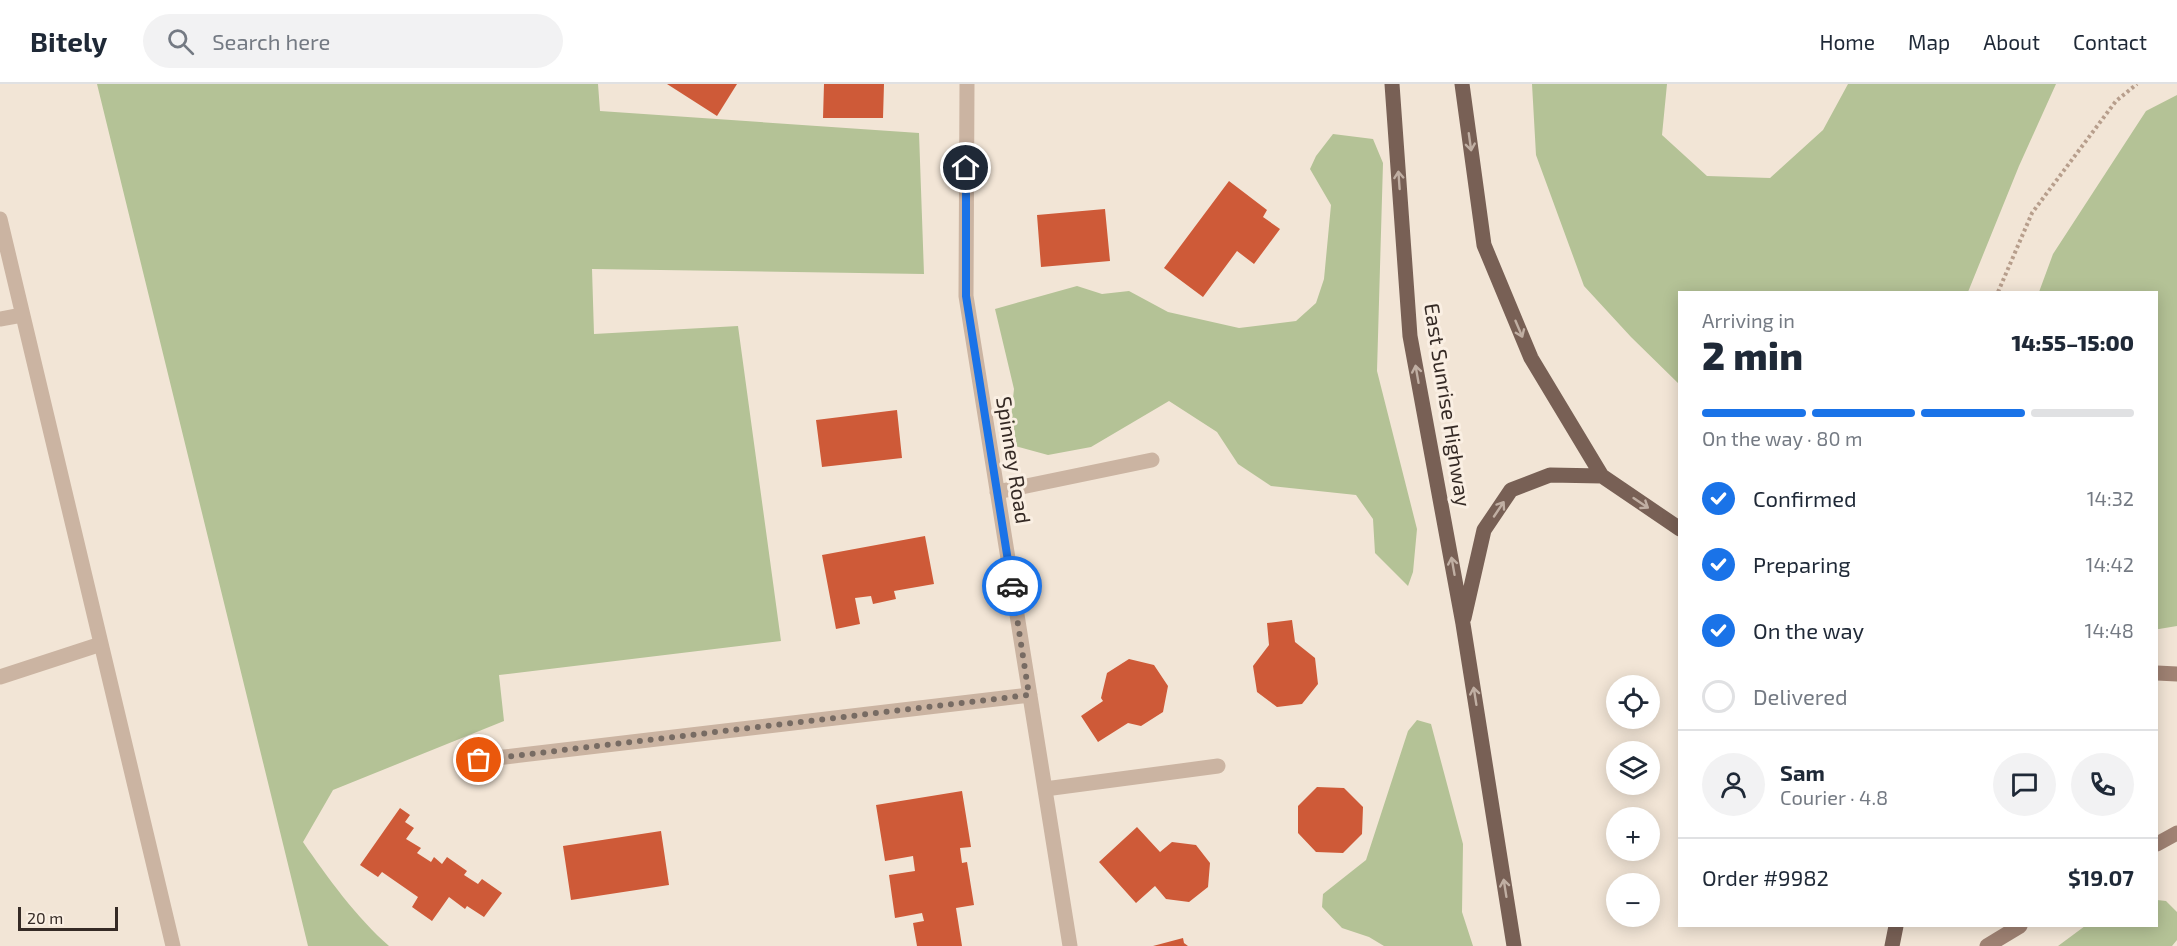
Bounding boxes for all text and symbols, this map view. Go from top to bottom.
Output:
search box [143,14,563,68]
text: Bitely [30,24,107,58]
icon: search [164,25,197,58]
text: Search here [212,28,330,54]
text: Home [1819,29,1875,54]
text: Map [1908,29,1950,54]
text: About [1983,29,2040,54]
text: Contact [2073,29,2147,54]
one-way arrow [1464,132,1475,151]
pin [940,142,991,193]
icon: home [949,151,982,184]
one-way arrow [1393,171,1404,191]
street label: East Sunrise Highway [1420,301,1477,508]
text: Arriving in [1702,308,1795,332]
one-way arrow [1514,319,1525,338]
text: 14:55–15:00 [2011,329,2134,355]
text: 2 min [1702,331,1803,378]
one-way arrow [1412,365,1423,385]
street label: Spinney Road [992,394,1037,525]
text: On the way · 80 m [1702,426,1862,450]
icon: check [1702,482,1735,515]
text: Confirmed [1753,485,1857,511]
text: 14:32 [2087,486,2134,510]
one-way arrow [1632,497,1649,509]
one-way arrow [1493,501,1505,518]
icon: check [1702,548,1735,581]
text: Preparing [1753,551,1851,577]
text: 14:42 [2085,552,2134,576]
courier [982,556,1042,616]
one-way arrow [1447,557,1458,576]
icon: car [996,570,1029,603]
icon: check [1702,614,1735,647]
text: On the way [1753,617,1864,643]
text: 14:48 [2085,618,2134,642]
map controls [1606,675,1660,927]
button: locate [1606,675,1660,729]
text: Delivered [1753,683,1848,709]
one-way arrow [1469,686,1480,706]
pin [453,734,504,785]
button: layers [1606,741,1660,795]
icon: bag [462,743,495,776]
button: person [1702,753,1765,816]
button: chat [1993,753,2056,816]
button: phone [2071,753,2134,816]
text: Sam [1780,759,1825,785]
text: Courier · 4.8 [1780,785,1888,809]
button: + [1606,807,1660,861]
text: Order #9982 [1702,864,1829,890]
text: $19.07 [2068,864,2134,890]
button: − [1606,873,1660,927]
one-way arrow [1499,879,1510,899]
scale bar [18,904,118,932]
text: 20 m [27,908,63,927]

